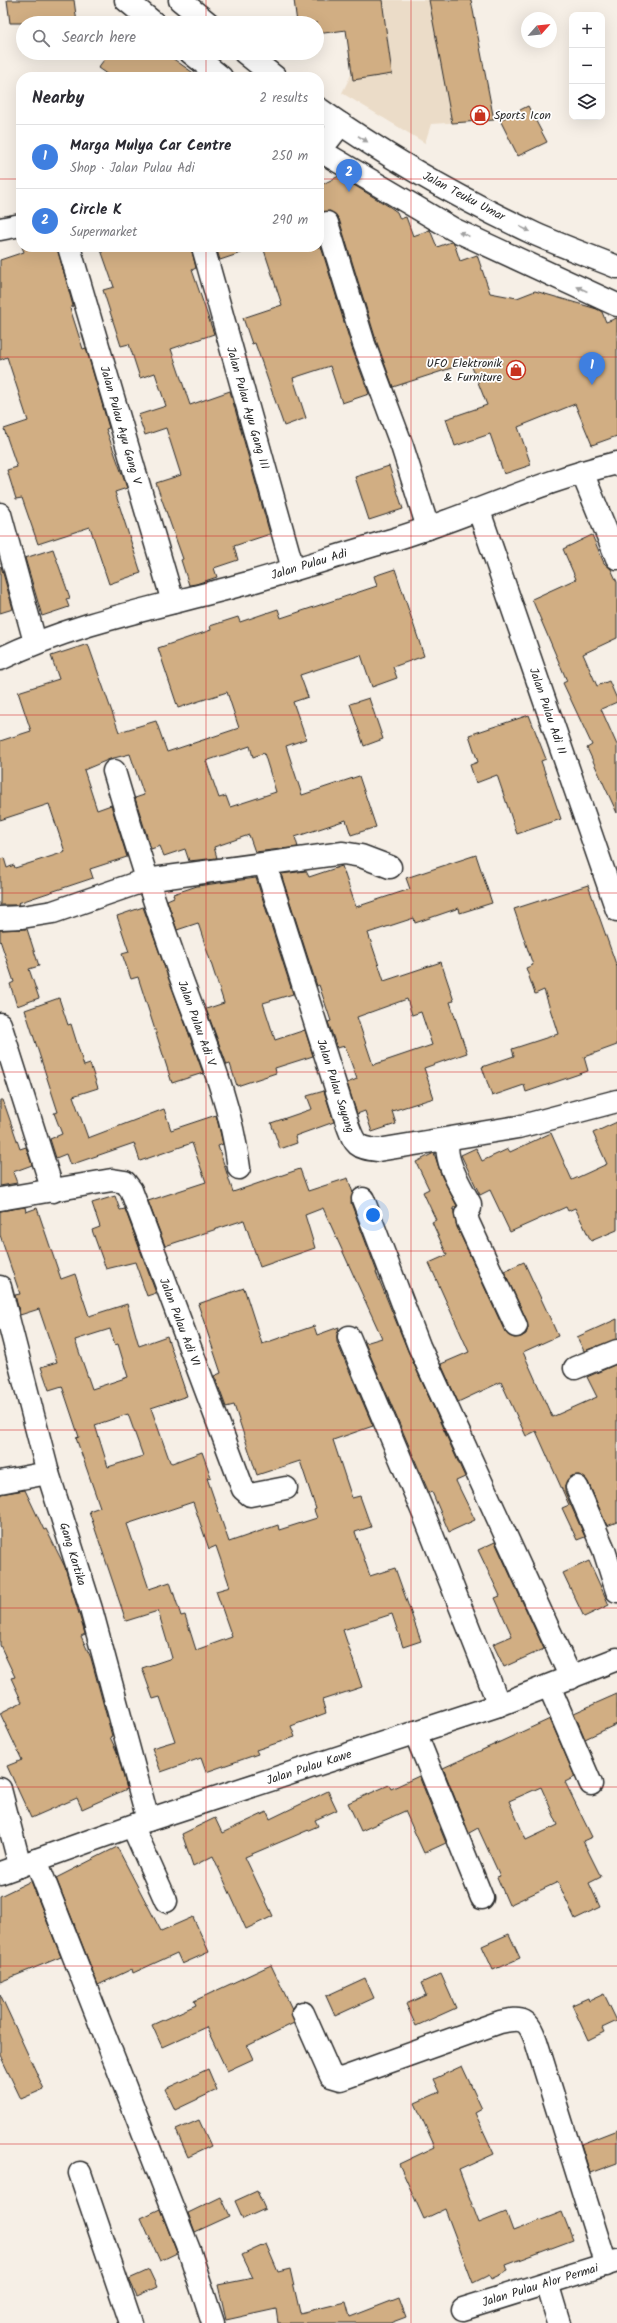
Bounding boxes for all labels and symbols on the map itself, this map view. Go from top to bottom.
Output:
north arrow [521,12,557,48]
shop icon: Sports Icon [469,104,491,126]
place label: Sports Icon [494,106,551,125]
one-way arrow [358,135,368,143]
pin: 2 [336,159,362,192]
street label: Jalan Teuku Umar [419,167,509,227]
one-way arrow [520,226,531,232]
one-way arrow [458,231,469,237]
one-way arrow [576,286,587,292]
street label: Jalan Pulau Ayu Gang III [221,344,274,472]
pin: 1 [579,352,605,385]
place label: UFO Elektronik & Furniture [426,354,503,387]
shop icon: UFO Elektronik & Furniture [505,359,527,381]
street label: Jalan Pulau Ayu Gang V [95,364,147,488]
street label: Jalan Pulau Adi [269,544,351,585]
street label: Jalan Pulau Adi II [524,665,571,757]
street label: Jalan Pulau Adi V [172,978,221,1070]
street label: Jalan Pulau Sayang [311,1037,360,1136]
your location [363,1205,383,1225]
street label: Jalan Pulau Adi VI [154,1275,205,1369]
street label: Gang Kartika [54,1520,91,1589]
street label: Jalan Pulau Kawe [264,1745,355,1790]
street label: Jalan Pulau Alor Permai [480,2258,602,2312]

